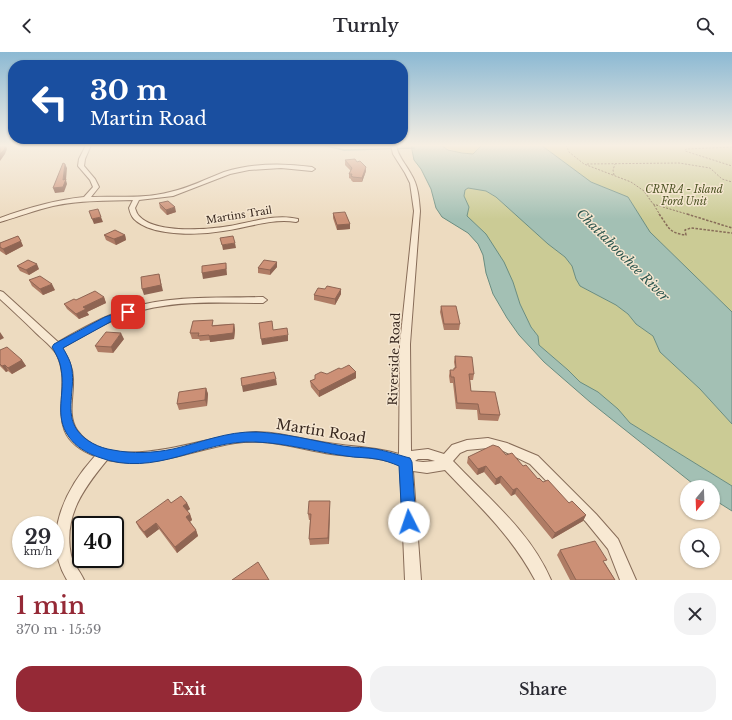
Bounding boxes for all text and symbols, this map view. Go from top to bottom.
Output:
icon: back [16,15,38,37]
text: Turnly [333,15,399,37]
icon: search [694,15,716,37]
text: 30 m [90,73,167,108]
icon: left [24,76,76,128]
text: Martin Road [90,108,207,130]
park label: CRNRA - Island Ford Unit [645,183,723,208]
street label: Martins Trail [205,203,273,227]
water label: Chattahoochee River [573,205,674,306]
pin [111,295,145,329]
icon: arrive [117,301,139,323]
street label: Riverside Road [385,312,403,406]
street label: Martin Road [275,415,368,447]
north arrow [680,480,720,520]
map controls [680,480,720,568]
position arrow [388,501,430,543]
speed limit sign: 40 [72,516,124,568]
text: 29 [25,525,51,549]
button: search [680,528,720,568]
text: km/h [24,545,52,558]
text: 1 min [16,591,85,620]
button: close [674,593,716,635]
text: 370 m · 15:59 [16,621,101,638]
button: Exit [16,666,362,712]
button: Share [370,666,716,712]

